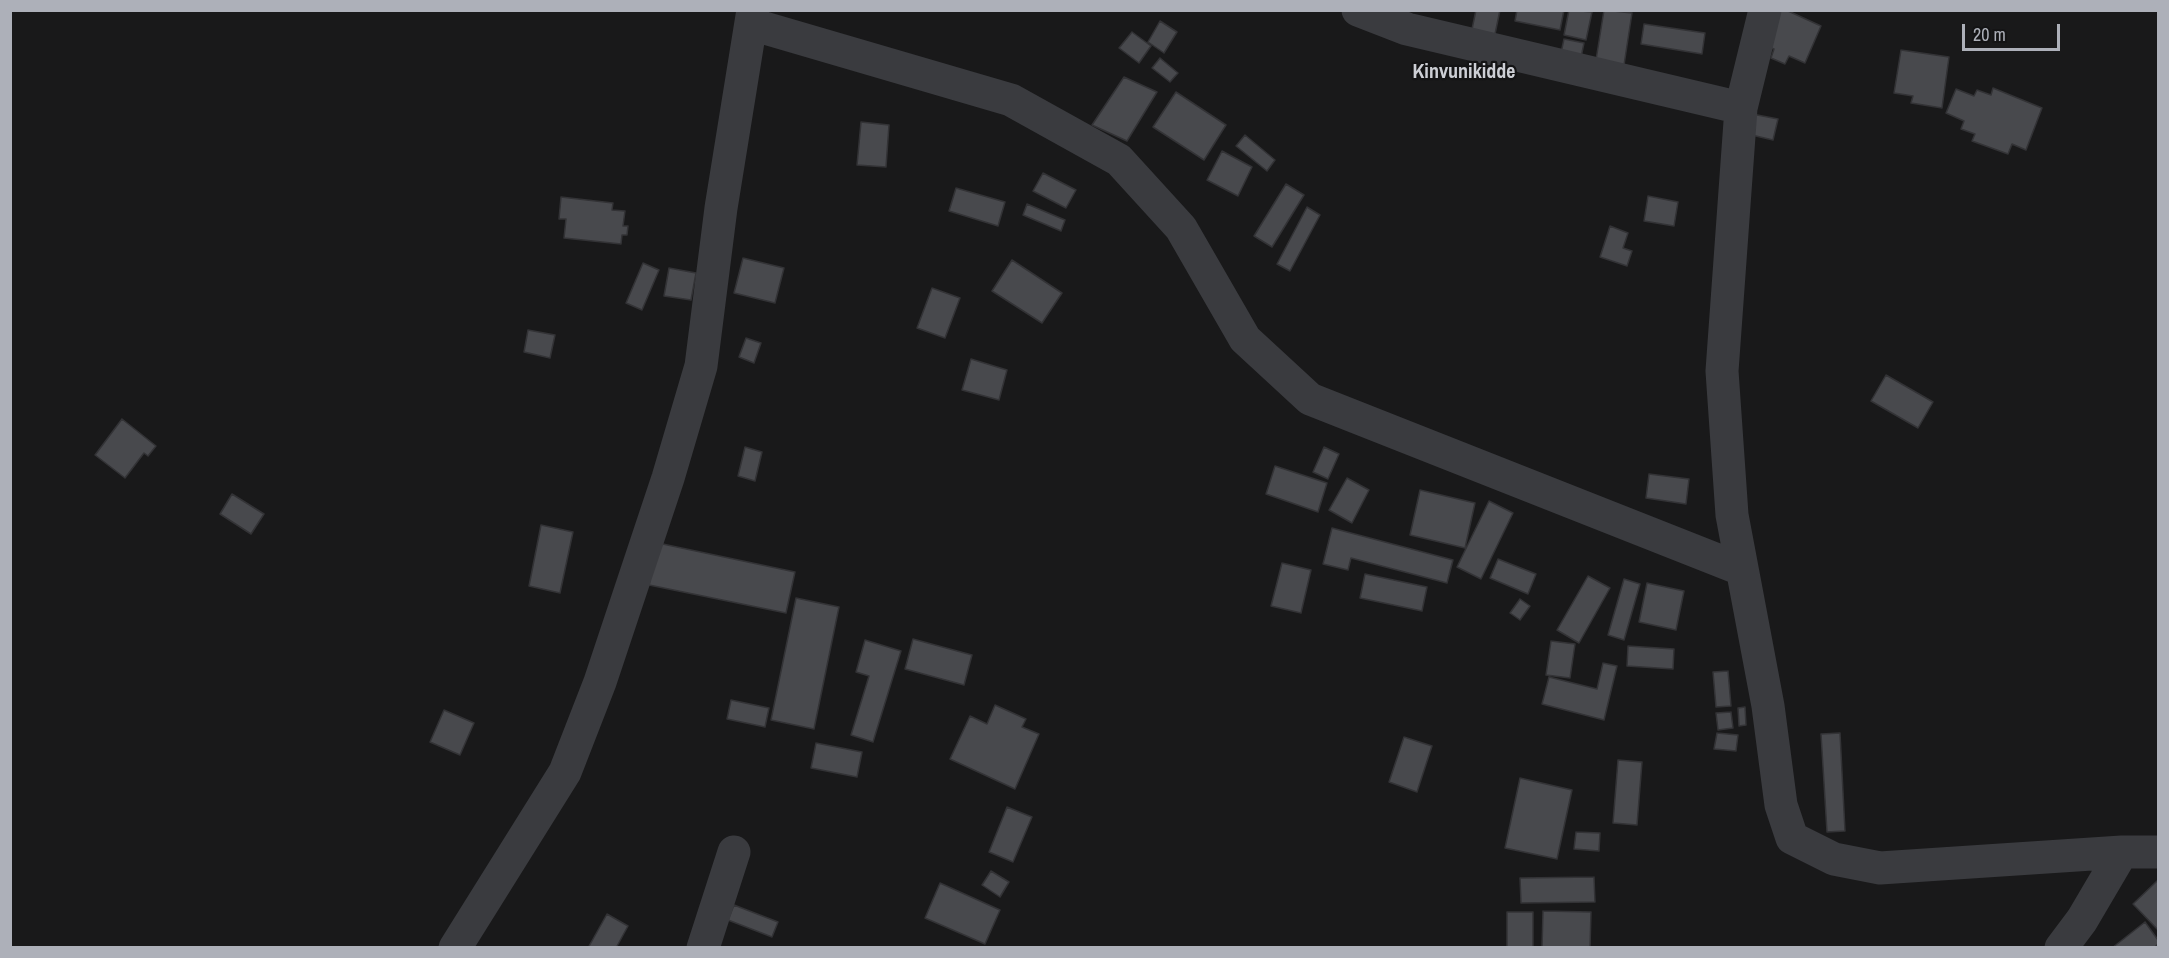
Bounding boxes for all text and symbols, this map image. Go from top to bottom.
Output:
scale bar [1965,12,2062,50]
text: 20 m [1973,22,2006,47]
district label: Kinvunikidde [1413,61,1515,85]

